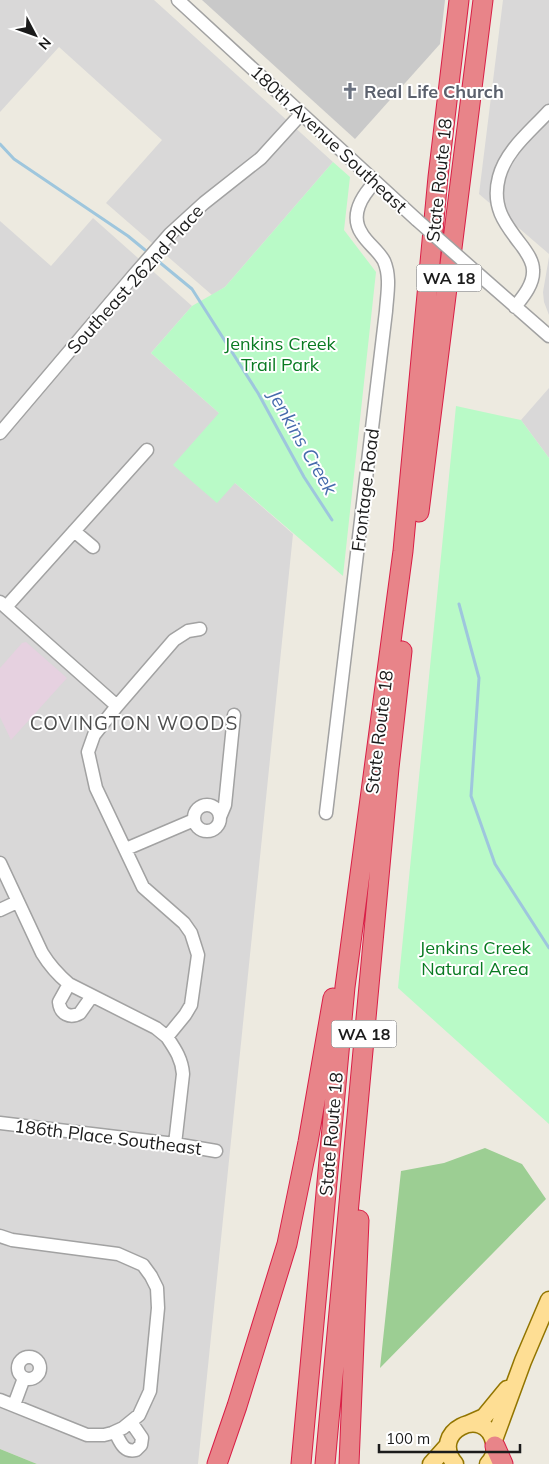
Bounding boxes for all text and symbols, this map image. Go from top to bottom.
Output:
north arrow [10,10,60,60]
text: N [35,34,55,53]
street label: 180th Avenue Southeast [246,60,412,218]
place label: Real Life Church [364,80,504,103]
church icon: Real Life Church [340,81,360,101]
street label: State Route 18 [421,117,457,243]
street label: Southeast 262nd Place [62,200,208,358]
road number: WA 18 [416,264,482,292]
park label: Jenkins Creek Trail Park [224,332,337,376]
water label: Jenkins Creek [262,383,343,500]
street label: Frontage Road [346,427,384,553]
street label: State Route 18 [360,669,398,795]
district label: COVINGTON WOODS [30,711,238,735]
park label: Jenkins Creek Natural Area [419,936,532,980]
road number: WA 18 [332,1021,396,1048]
street label: State Route 18 [314,1071,348,1197]
street label: 186th Place Southeast [13,1114,203,1160]
scale bar [379,1422,520,1454]
text: 100 m [386,1429,430,1448]

